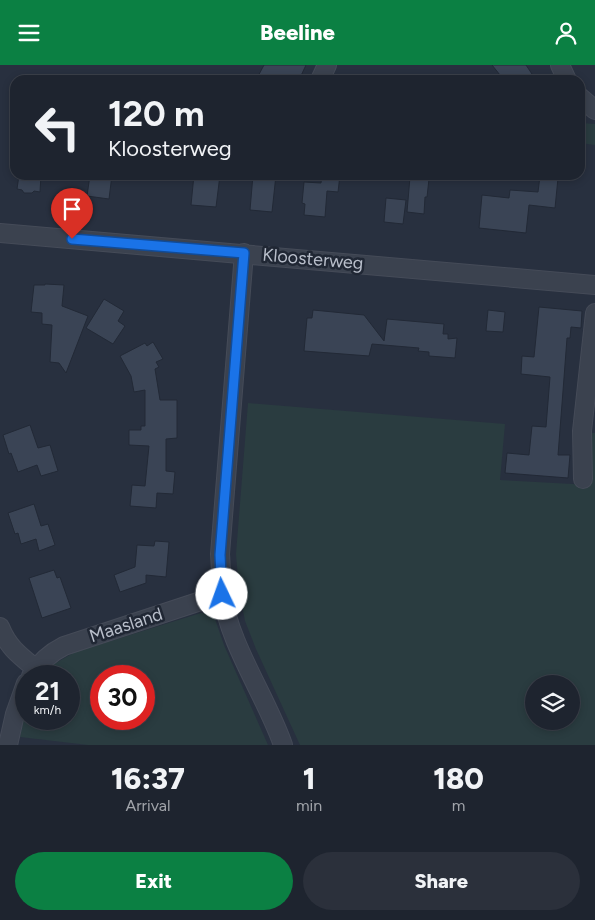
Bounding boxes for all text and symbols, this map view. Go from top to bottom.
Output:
icon: menu [15,19,43,47]
text: Beeline [260,19,335,46]
icon: person [552,19,580,47]
text: 120 m [108,93,205,135]
icon: left [25,95,90,160]
text: Kloosterweg [108,135,232,162]
pin [51,188,93,239]
icon: arrive [58,195,86,223]
street label: Kloosterweg [262,244,364,274]
position arrow [195,567,247,619]
street label: Maasland [87,603,165,647]
speed limit sign: 30 [90,665,155,730]
map controls [525,675,580,730]
button: layers [525,675,580,730]
text: 21 [35,676,60,706]
text: km/h [34,703,61,717]
text: 16:37 [111,760,185,797]
text: 1 [303,760,315,797]
text: 180 [433,760,484,797]
text: Arrival [125,796,171,815]
text: min [296,796,322,815]
text: m [452,796,465,815]
button: Exit [15,852,293,910]
button: Share [303,852,580,910]

